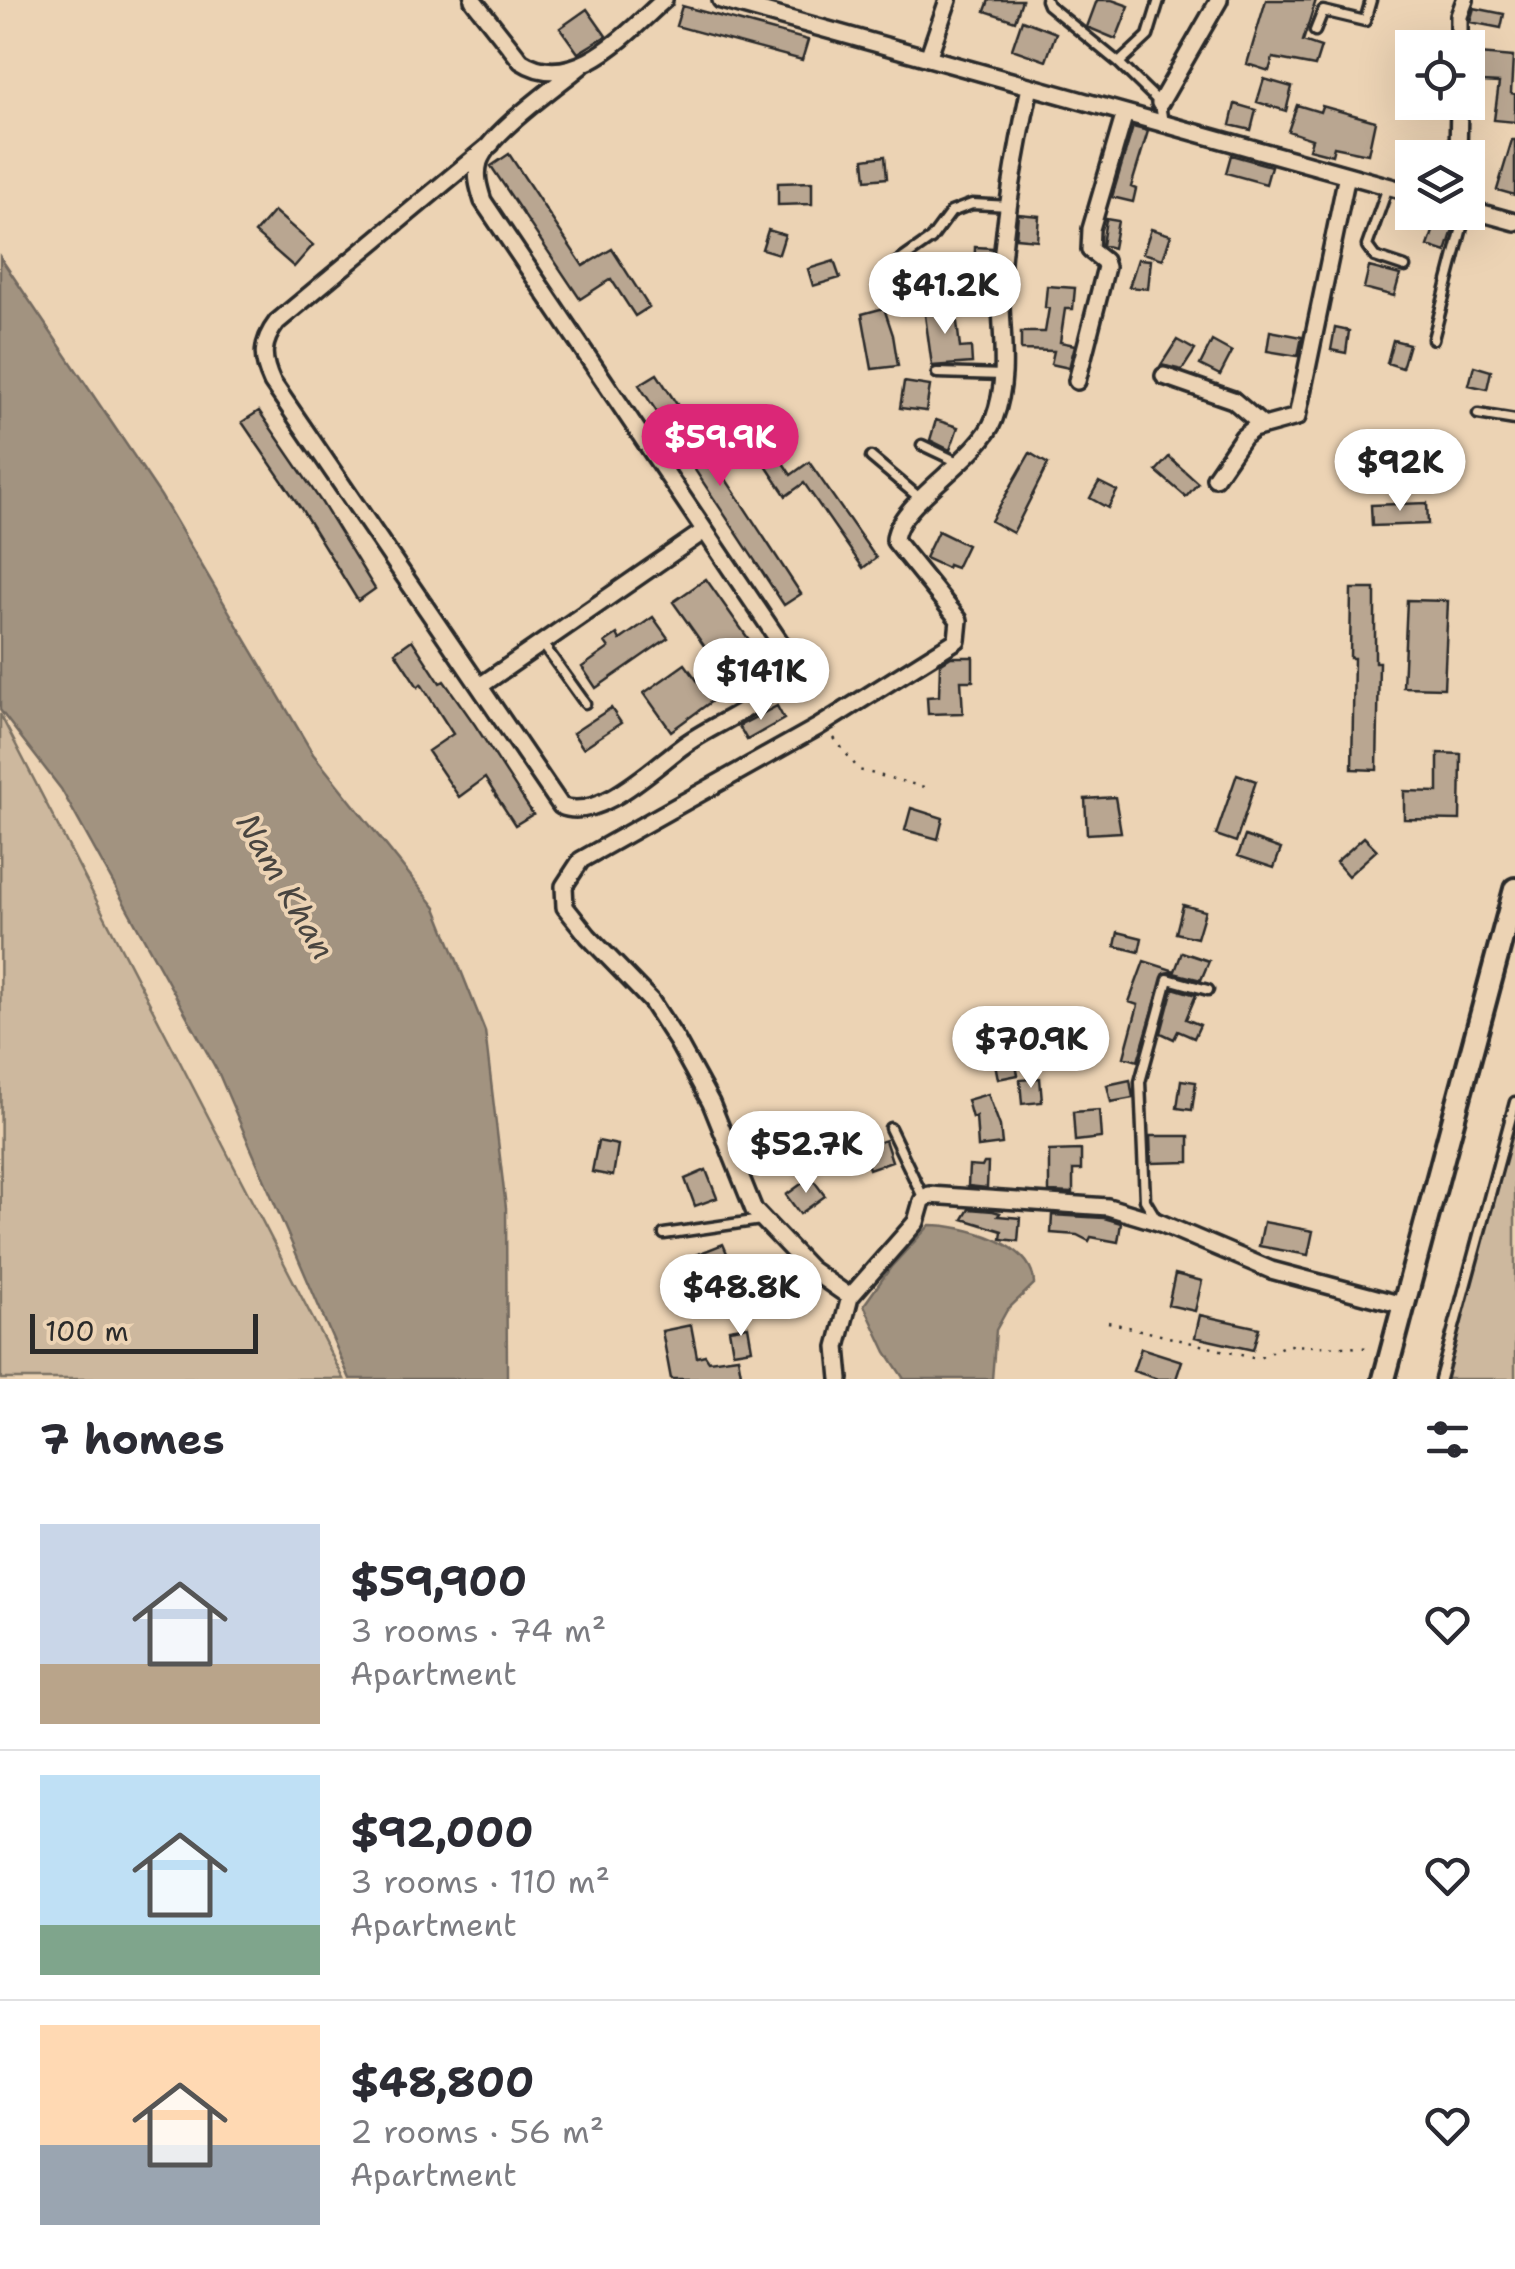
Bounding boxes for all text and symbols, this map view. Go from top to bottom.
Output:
map controls [1395,30,1485,230]
button: locate [1395,30,1485,120]
button: layers [1395,140,1485,230]
pin: $41.2K [864,252,1026,337]
text: $41.2K [891,263,999,306]
pin: $59.9K [639,404,801,489]
text: $59.9K [664,415,776,458]
pin: $92K [1341,429,1459,514]
text: $92K [1357,440,1443,483]
pin: $141K [691,638,831,723]
text: $141K [715,649,807,692]
water label: Nam Khan [227,805,345,967]
pin: $70.9K [950,1006,1112,1091]
text: $70.9K [974,1017,1088,1060]
pin: $52.7K [725,1111,887,1196]
text: $52.7K [749,1122,863,1165]
pin: $48.8K [660,1254,822,1339]
text: $48.8K [682,1265,800,1308]
scale bar [30,1309,258,1354]
text: 100 m [45,1312,129,1350]
text: 7 homes [40,1411,225,1467]
icon: filters [1420,1412,1475,1467]
text: $59,900 [350,1553,527,1609]
icon: home [120,1564,240,1684]
icon: heart [1420,1597,1475,1652]
text: 3 rooms · 74 m² [350,1609,606,1652]
text: Apartment [350,1652,517,1695]
text: $92,000 [350,1804,534,1860]
icon: home [120,1815,240,1935]
icon: heart [1420,1848,1475,1903]
text: 3 rooms · 110 m² [350,1860,610,1903]
text: Apartment [350,1903,517,1946]
text: $48,800 [350,2054,534,2110]
icon: home [120,2065,240,2185]
icon: heart [1420,2098,1475,2153]
text: 2 rooms · 56 m² [350,2110,604,2153]
text: Apartment [350,2153,517,2196]

